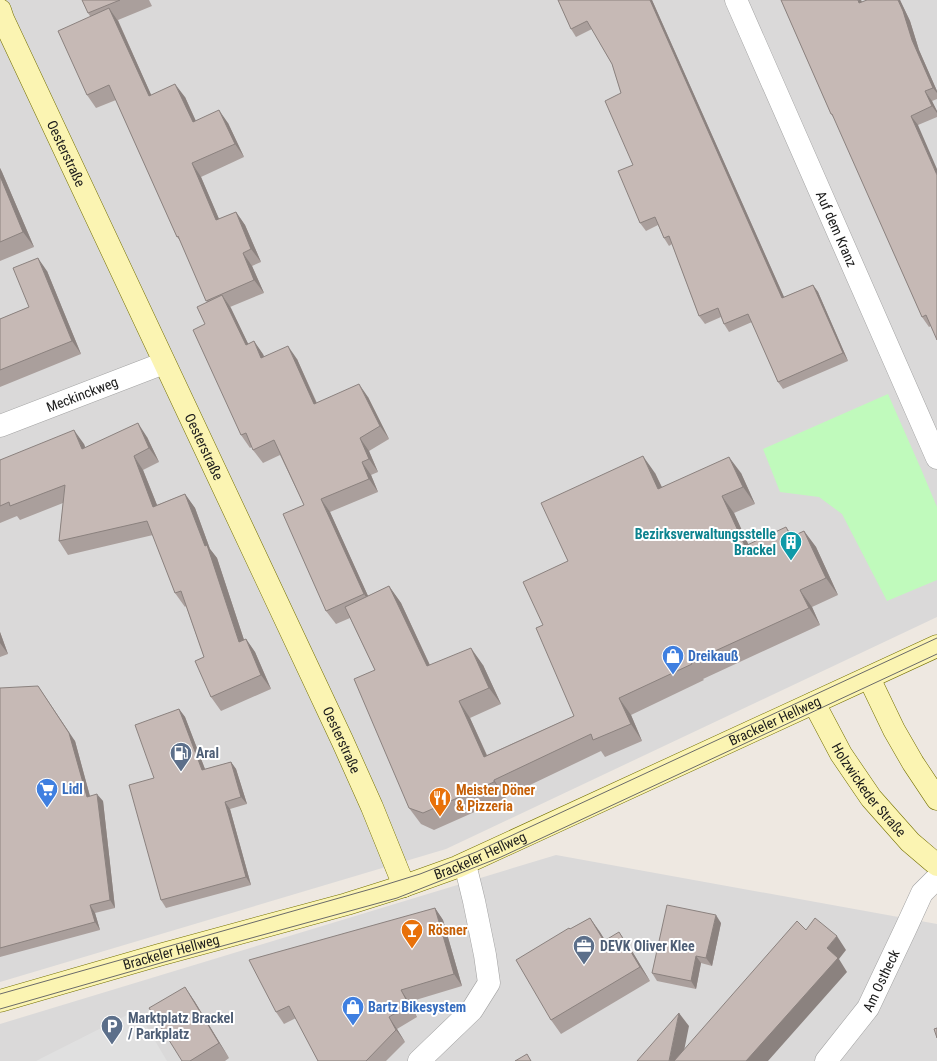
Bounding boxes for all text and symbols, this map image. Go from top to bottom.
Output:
street label: Oesterstraße [44,118,89,190]
street label: Auf dem Kranz [813,189,860,269]
street label: Meckinckweg [44,373,120,415]
street label: Oesterstraße [182,411,227,483]
place label: Bezirksverwaltungsstelle Brackel [635,526,776,558]
building icon: Bezirksverwaltungsstelle Brackel [778,529,804,562]
shop icon: Dreikauß [660,643,686,676]
place label: Dreikauß [688,648,739,664]
street label: Brackeler Hellweg [726,693,823,749]
street label: Oesterstraße [319,704,364,776]
fuel station icon: Aral [168,740,194,773]
street label: Holzwickeder Straße [829,740,910,840]
place label: Aral [196,745,219,761]
supermarket icon: Lidl [34,776,60,809]
place label: Lidl [62,781,83,797]
place label: Meister Döner & Pizzeria [456,782,536,814]
restaurant icon: Meister Döner & Pizzeria [427,785,453,818]
street label: Brackeler Hellweg [432,828,529,883]
bar icon: Rösner [399,917,425,950]
place label: Rösner [428,922,468,938]
street label: Brackeler Hellweg [121,931,221,973]
office icon: DEVK Oliver Klee [571,933,597,966]
place label: DEVK Oliver Klee [600,938,695,954]
street label: Am Ostheck [859,946,903,1014]
shop icon: Bartz Bikesystem [340,994,366,1027]
place label: Bartz Bikesystem [368,999,466,1015]
place label: Marktplatz Brackel / Parkplatz [128,1010,234,1042]
parking icon: Marktplatz Brackel / Parkplatz [99,1013,125,1046]

